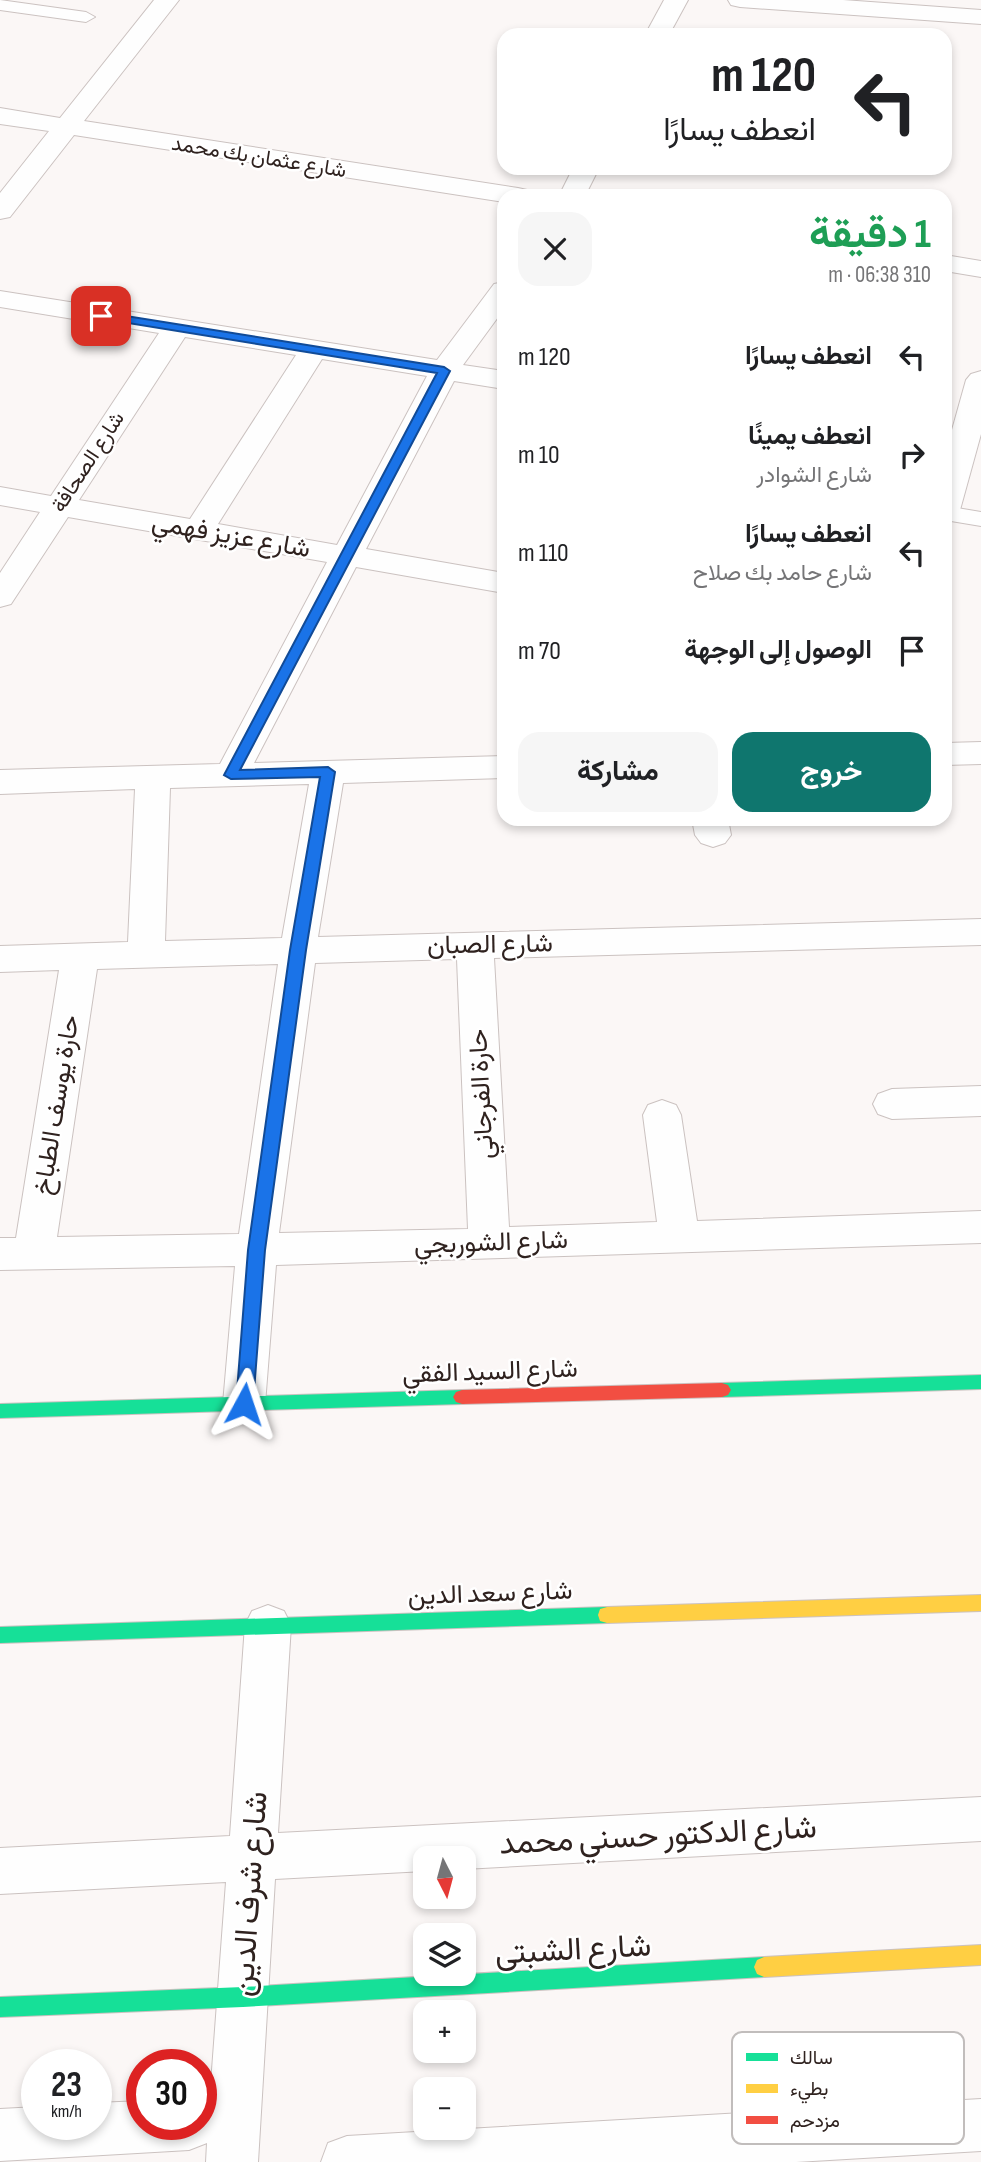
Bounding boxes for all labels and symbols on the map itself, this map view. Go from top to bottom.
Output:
street label: شارع عثمان بك محمد [170,131,348,184]
pin [71,286,131,346]
street label: شارع الصحافة [46,407,131,518]
street label: شارع عزيز فهمي [149,507,313,569]
street label: شارع الصبان [427,928,553,963]
street label: حارة يوسف الطباخ [27,1013,87,1197]
street label: حارة الفرجاني [463,1028,505,1160]
street label: شارع الشوربجي [414,1225,569,1265]
street label: شارع السيد الفقي [402,1353,578,1395]
position arrow [207,1367,281,1441]
street label: شارع سعد الدين [407,1576,573,1613]
street label: شارع شرف الدين [223,1790,278,1998]
street label: شارع الدكتور حسني محمد [498,1808,818,1869]
north arrow [413,1846,476,1909]
street label: شارع الشبتى [494,1926,652,1975]
legend [732,2032,964,2144]
text: سالك [790,2047,833,2070]
speed limit sign: 30 [126,2049,217,2140]
text: بطيء [790,2078,828,2104]
text: مزدحم [790,2110,840,2133]

